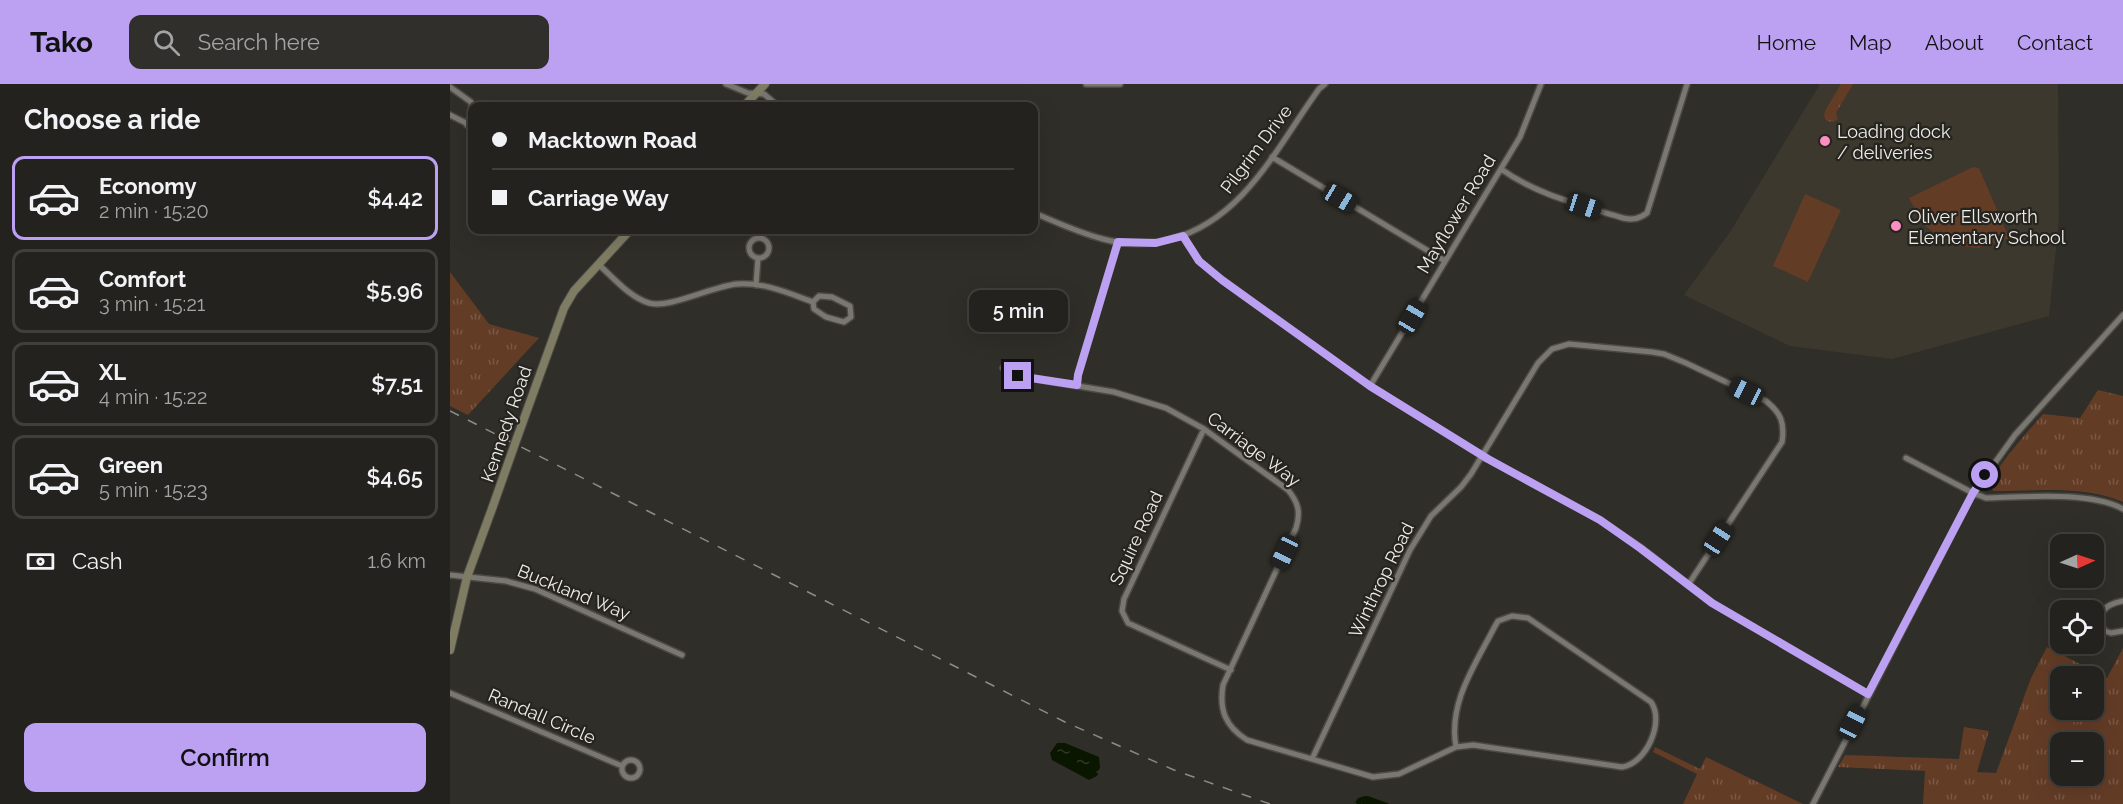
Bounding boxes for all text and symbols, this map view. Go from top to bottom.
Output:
search box [129,15,549,69]
text: Tako [30,26,93,59]
icon: search [150,26,183,59]
text: Search here [198,29,320,55]
text: Home [1757,30,1816,55]
text: Map [1849,30,1892,55]
text: About [1925,30,1984,55]
text: Contact [2017,30,2093,55]
street label: Pilgrim Drive [1216,100,1296,197]
text: Choose a ride [24,104,200,135]
place label: Loading dock / deliveries [1837,121,1951,163]
text: Macktown Road [528,127,697,153]
marker: Loading dock / deliveries [1818,134,1832,148]
street label: Mayflower Road [1412,151,1500,277]
icon: car [27,171,81,225]
text: Economy [99,173,197,199]
car [1320,181,1360,215]
text: $4.42 [368,185,423,211]
text: Carriage Way [528,185,669,211]
car [1564,192,1604,220]
text: 2 min · 15:20 [99,199,209,223]
place label: Oliver Ellsworth Elementary School [1908,206,2066,248]
marker: Oliver Ellsworth Elementary School [1889,219,1903,233]
icon: car [27,264,81,318]
text: Comfort [99,266,186,292]
text: $5.96 [366,278,423,304]
callout: 5 min [968,289,1068,331]
text: 3 min · 15:21 [99,292,205,316]
car [1395,297,1429,337]
text: 5 min [993,299,1044,323]
icon: car [27,357,81,411]
text: XL [99,359,126,385]
route end [1004,362,1031,389]
street label: Kennedy Road [476,363,536,485]
text: $7.51 [371,371,423,397]
car [1726,376,1766,408]
text: 4 min · 15:22 [99,385,207,409]
street label: Carriage Way [1203,407,1305,491]
icon: car [27,450,81,504]
text: Green [99,452,163,478]
route start [1971,461,1998,488]
text: $4.65 [367,464,423,490]
text: 5 min · 15:23 [99,478,208,502]
street label: Squire Road [1105,488,1167,588]
street label: Winthrop Road [1344,519,1418,641]
car [1701,519,1735,559]
car [1269,532,1301,572]
north arrow [2050,534,2104,588]
map controls [2050,534,2104,786]
icon: cash [24,545,57,578]
text: Cash [72,548,123,574]
text: 1.6 km [368,549,426,573]
street label: Buckland Way [515,560,634,624]
button: locate [2050,600,2104,654]
button: + [2050,666,2104,720]
street label: Randall Circle [485,684,599,748]
car [1837,703,1869,743]
button: Confirm [24,723,426,792]
button: − [2050,732,2104,786]

